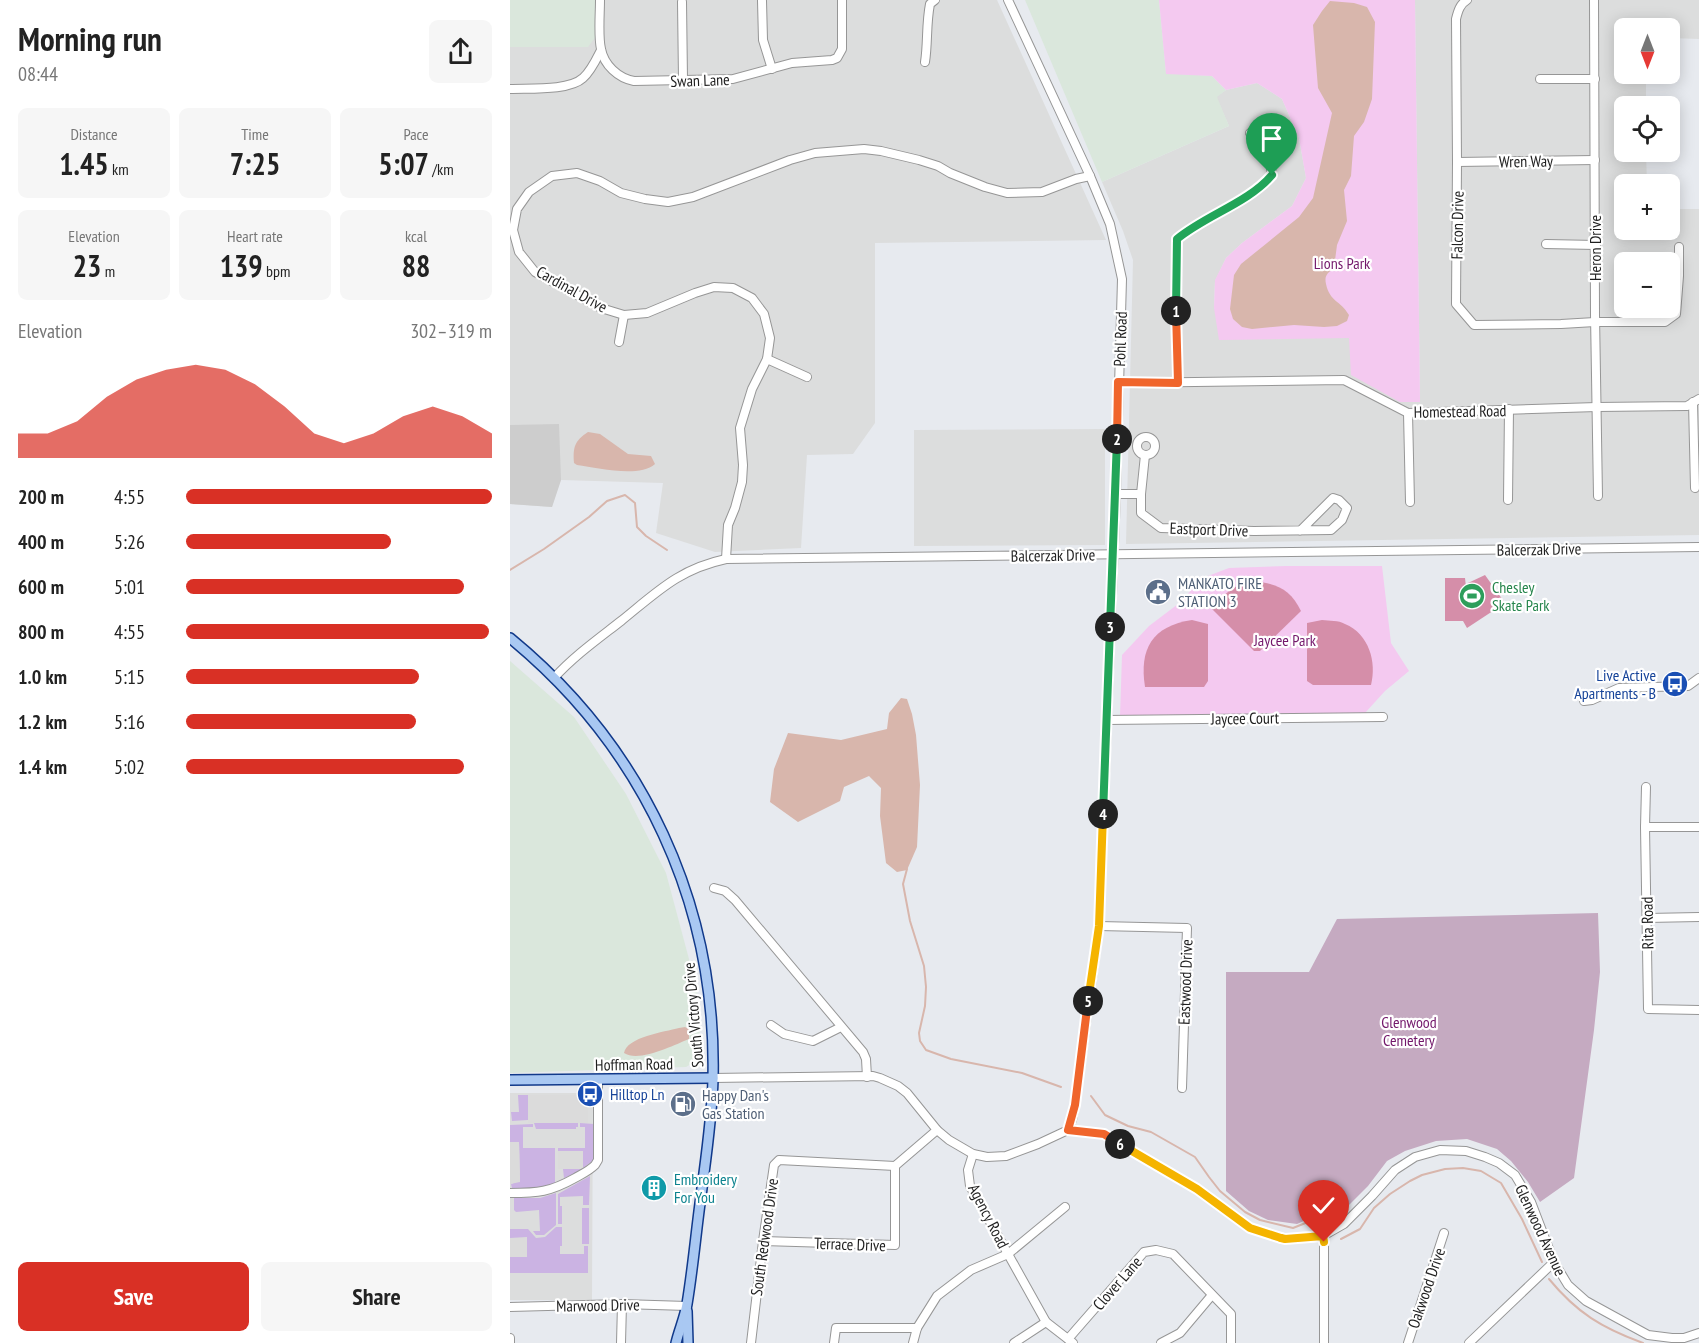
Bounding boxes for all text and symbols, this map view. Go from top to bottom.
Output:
text: Morning run [18,17,162,60]
north arrow [1614,18,1680,84]
map controls [1614,18,1680,318]
button: share [429,20,492,83]
text: 08:44 [18,61,58,87]
street label: Swan Lane [670,69,730,91]
button: locate [1614,96,1680,162]
pin [1246,113,1297,175]
icon: arrive [1255,122,1288,155]
text: Distance [70,124,118,144]
text: Time [241,124,269,144]
text: Pace [403,124,429,144]
text: 1.45 [59,144,109,183]
text: 7:25 [230,144,280,183]
text: 5:07 [378,144,429,183]
street label: Wren Way [1499,151,1553,171]
text: km [109,159,129,179]
text: /km [429,159,454,179]
button: + [1614,174,1680,240]
street label: Falcon Drive [1446,191,1468,259]
street label: Heron Drive [1585,215,1605,281]
text: Elevation [68,226,120,246]
text: Heart rate [227,226,283,246]
text: kcal [405,226,427,246]
text: 23 [73,246,101,285]
text: 139 [220,246,263,285]
text: 88 [402,246,430,285]
button: − [1614,252,1680,318]
park label: Lions Park [1314,253,1371,273]
text: m [101,261,115,281]
text: bpm [263,261,290,281]
street label: Cardinal Drive [533,261,611,317]
pin: 1 [1161,296,1191,326]
text: 1 [1172,301,1180,321]
street label: Pohl Road [1109,311,1131,367]
text: Elevation [18,318,82,344]
text: 302–319 m [410,318,492,344]
street label: Homestead Road [1413,400,1507,422]
pin: 2 [1102,424,1132,454]
text: 2 [1113,429,1121,449]
text: 200 m [18,484,64,510]
text: 4:55 [114,484,145,510]
street label: Eastport Drive [1169,518,1249,540]
text: 400 m [18,529,64,555]
text: 5:26 [114,529,145,555]
street label: Balcerzak Drive [1497,538,1581,560]
street label: Balcerzak Drive [1011,544,1095,566]
place label: MANKATO FIRE STATION 3 [1178,573,1262,611]
text: 600 m [18,574,64,600]
text: 5:01 [114,574,145,600]
public building icon: MANKATO FIRE STATION 3 [1143,577,1173,607]
place label: Chesley Skate Park [1492,577,1550,615]
sports icon: Chesley Skate Park [1457,581,1487,611]
pin: 3 [1095,612,1125,642]
text: 3 [1106,617,1114,637]
text: 800 m [18,619,64,645]
text: 4:55 [114,619,145,645]
park label: Jaycee Park [1253,630,1317,650]
text: 1.0 km [18,664,67,690]
text: 5:15 [114,664,145,690]
place label: Live Active Apartments - B [1574,665,1656,703]
bus stop icon: Live Active Apartments - B [1660,669,1690,699]
street label: Jaycee Court [1210,707,1280,729]
text: 1.2 km [18,709,67,735]
text: 5:16 [114,709,145,735]
text: 1.4 km [18,754,67,780]
text: 5:02 [114,754,145,780]
pin: 4 [1088,799,1118,829]
text: 4 [1099,804,1107,824]
street label: Rita Road [1637,896,1657,949]
street label: Eastwood Drive [1174,939,1196,1025]
street label: South Victory Drive [678,962,708,1068]
pin: 5 [1073,986,1103,1016]
text: 5 [1084,991,1092,1011]
park label: Glenwood Cemetery [1381,1012,1437,1050]
street label: Hoffman Road [595,1053,673,1075]
bus stop icon: Hilltop Ln [575,1079,605,1109]
place label: Hilltop Ln [610,1084,664,1104]
place label: Happy Dan's Gas Station [702,1085,769,1123]
fuel station icon: Happy Dan's Gas Station [668,1089,698,1119]
pin: 6 [1105,1129,1135,1159]
text: 6 [1116,1134,1124,1154]
place label: Embroidery For You [674,1169,737,1207]
building icon: Embroidery For You [639,1173,669,1203]
street label: South Redwood Drive [746,1177,782,1297]
street label: Agency Road [964,1180,1014,1252]
pin [1298,1180,1349,1242]
street label: Glenwood Avenue [1511,1181,1571,1279]
icon: check [1307,1189,1340,1222]
street label: Terrace Drive [814,1233,886,1255]
street label: Oakwood Drive [1403,1245,1449,1331]
street label: Clover Lane [1088,1252,1146,1314]
button: Save [18,1262,249,1331]
button: Share [261,1262,492,1331]
street label: Marwood Drive [556,1294,640,1316]

